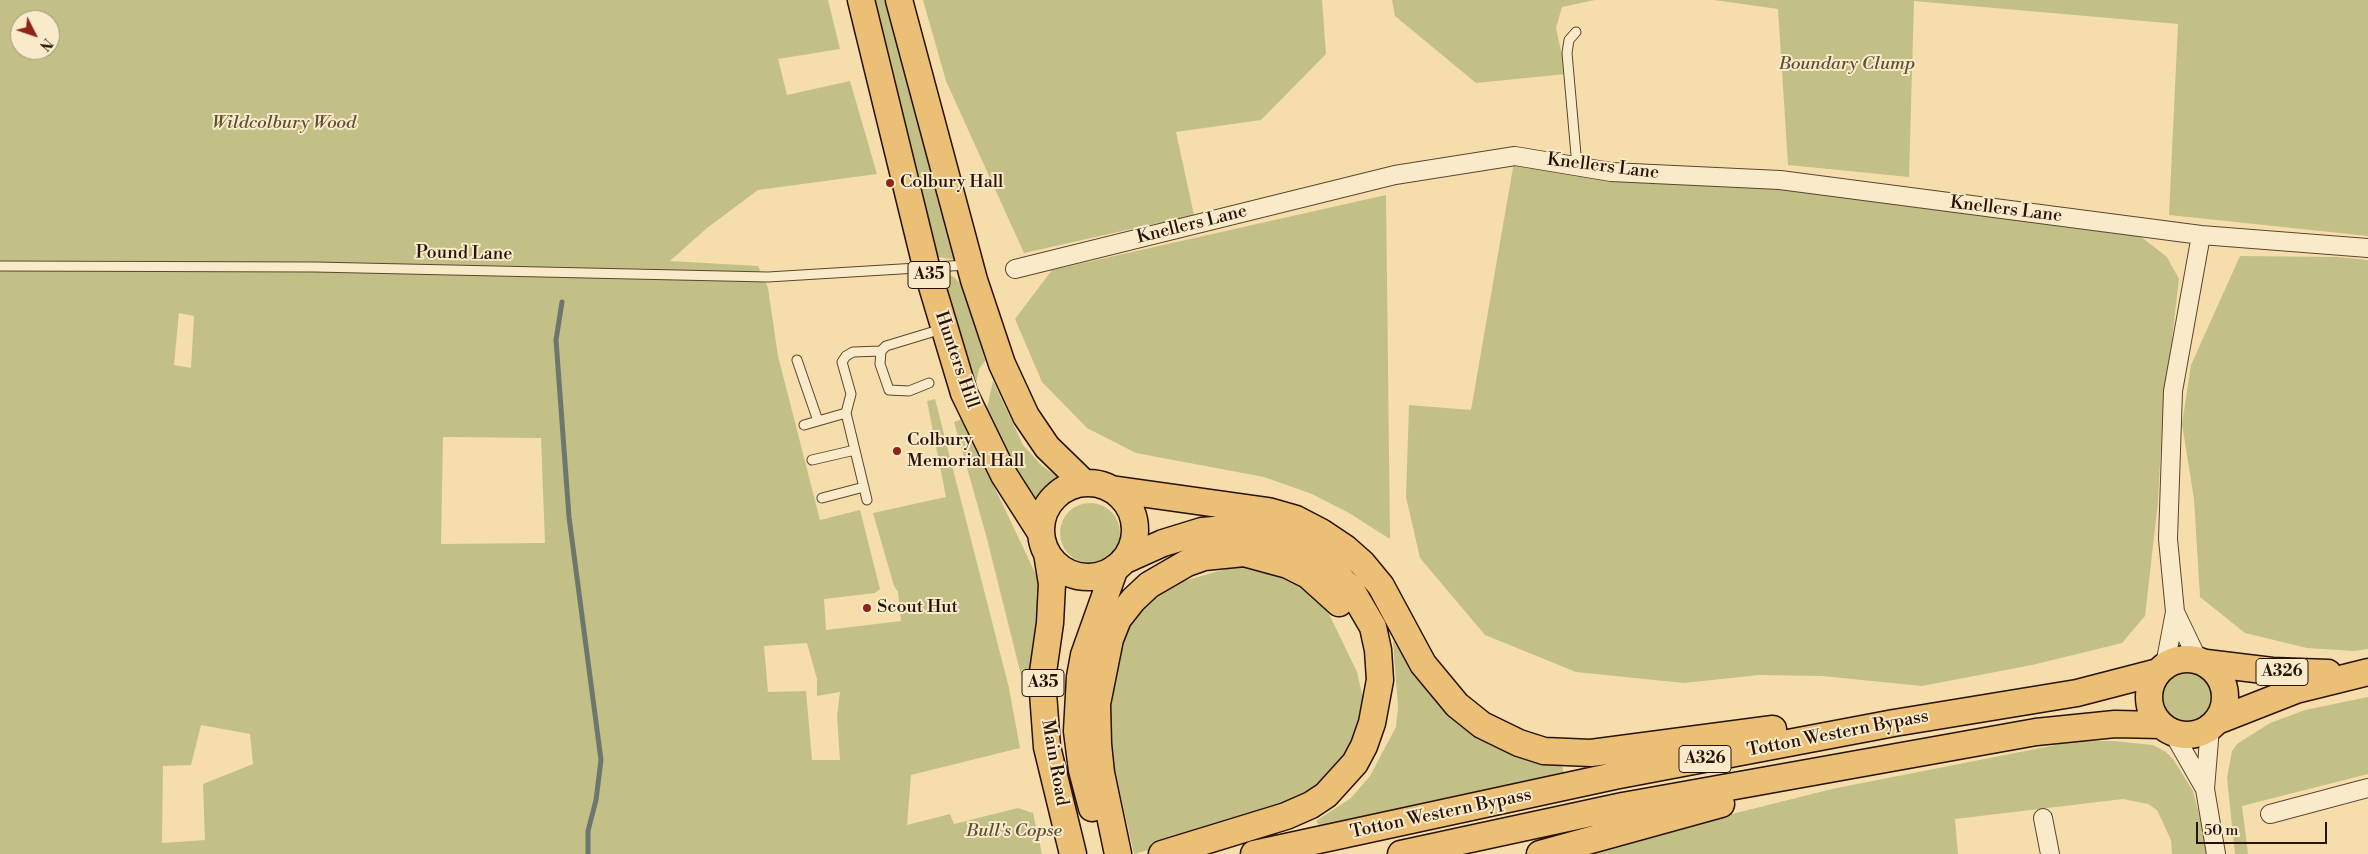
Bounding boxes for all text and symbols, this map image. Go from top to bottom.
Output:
north arrow [10,10,60,60]
text: N [35,34,56,54]
park label: Boundary Clump [1779,54,1915,76]
park label: Wildcolbury Wood [212,113,356,135]
street label: Knellers Lane [1546,149,1660,185]
place label: Colbury Hall [900,172,1003,194]
marker: Colbury Hall [884,177,896,189]
street label: Knellers Lane [1949,192,2063,228]
street label: Knellers Lane [1135,201,1249,249]
street label: Pound Lane [415,242,513,266]
road number: A35 [908,262,950,288]
street label: Hunters Hill [929,309,983,411]
place label: Colbury Memorial Hall [907,430,1024,472]
marker: Colbury Memorial Hall [891,445,903,457]
place label: Scout Hut [877,597,958,619]
marker: Scout Hut [861,602,873,614]
road number: A326 [2256,659,2308,686]
road number: A35 [1022,670,1064,696]
street label: Totton Western Bypass [1745,706,1931,762]
street label: Main Road [1036,718,1072,808]
road number: A326 [1679,746,1731,772]
street label: Totton Western Bypass [1349,784,1533,844]
scale bar [2198,812,2329,844]
park label: Bull's Copse [966,821,1062,843]
text: 50 m [2204,821,2238,840]

